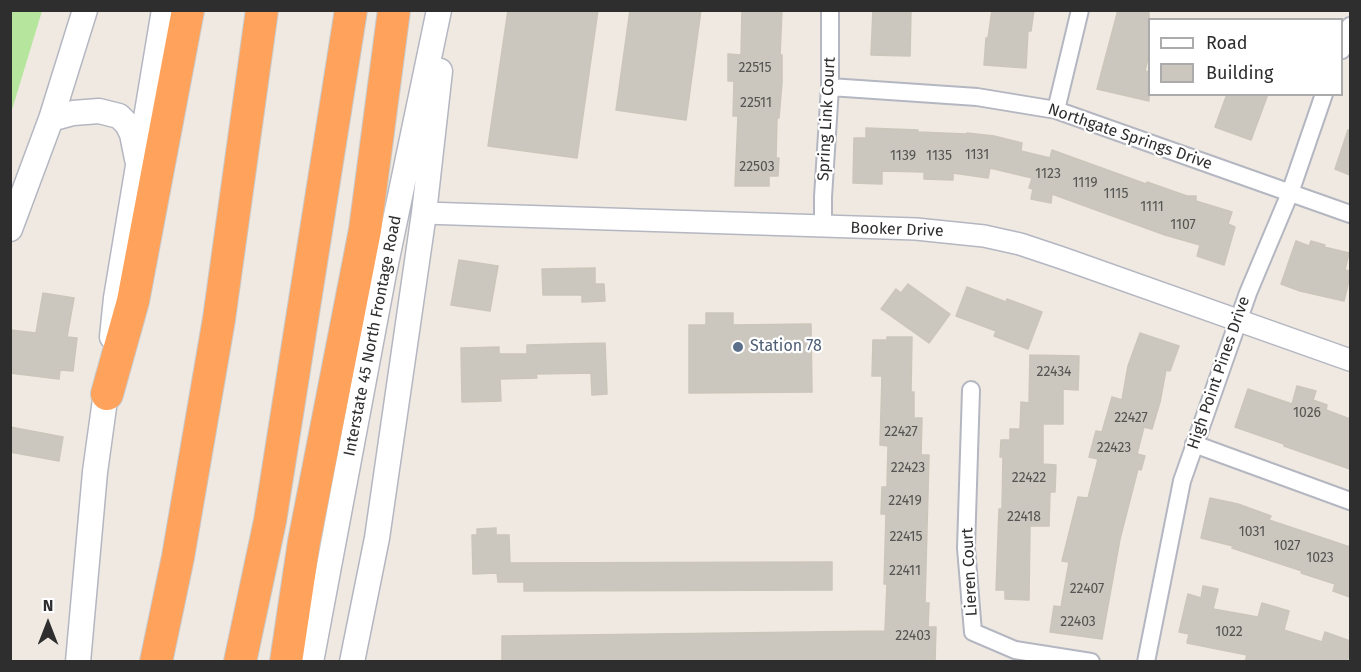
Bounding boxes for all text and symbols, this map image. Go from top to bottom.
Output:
legend [1148,18,1343,96]
text: Road [1206,32,1248,54]
street label: Spring Link Court [814,56,840,182]
house number: 22515 [738,60,772,76]
text: Building [1206,62,1273,84]
house number: 22511 [740,95,772,111]
street label: Northgate Springs Drive [1045,100,1215,174]
house number: 1131 [965,147,989,163]
house number: 1139 [890,148,916,164]
house number: 1135 [926,148,952,164]
house number: 22503 [739,159,775,175]
house number: 1123 [1035,166,1061,182]
house number: 1119 [1072,175,1098,191]
house number: 1115 [1104,186,1128,202]
house number: 1111 [1140,199,1164,215]
street label: Interstate 45 North Frontage Road [340,214,406,458]
house number: 1107 [1170,217,1196,233]
street label: Booker Drive [850,219,944,241]
street label: High Point Pines Drive [1184,294,1254,452]
place label: Station 78 [750,337,822,357]
marker: Station 78 [731,340,745,354]
house number: 22434 [1036,364,1072,380]
house number: 1026 [1293,405,1321,421]
house number: 22427 [1114,410,1148,426]
house number: 22427 [884,424,918,440]
house number: 22423 [1097,440,1131,456]
house number: 22423 [891,460,925,476]
house number: 22422 [1012,470,1046,486]
house number: 22419 [888,493,922,509]
house number: 22418 [1007,509,1041,525]
house number: 1031 [1239,524,1265,540]
street label: Lieren Court [958,527,982,617]
house number: 22415 [889,529,923,545]
house number: 1027 [1274,538,1300,554]
house number: 1023 [1306,550,1334,566]
house number: 22411 [889,563,921,579]
house number: 22407 [1070,581,1104,597]
north arrow [18,594,78,654]
text: N [43,596,53,615]
house number: 22403 [1060,614,1096,630]
house number: 1022 [1215,624,1243,640]
house number: 22403 [895,628,931,644]

